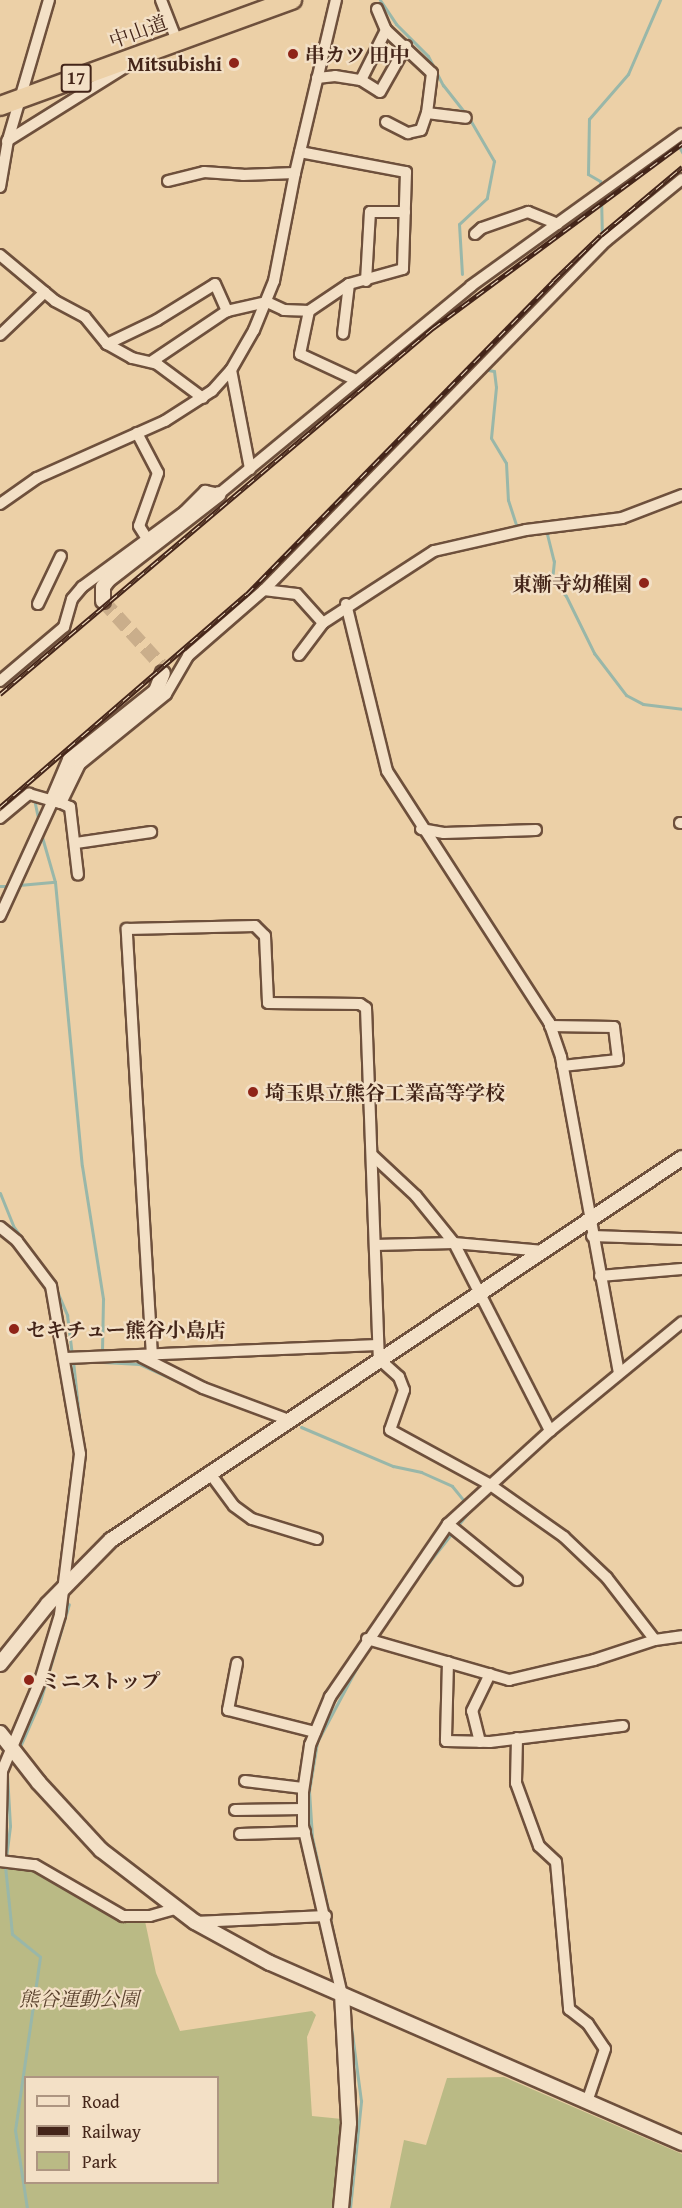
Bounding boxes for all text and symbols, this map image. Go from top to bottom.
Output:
street label: 中山道 [106,9,170,53]
place label: 串カツ 田中 [305,42,409,66]
marker: 串カツ 田中 [286,47,300,61]
place label: Mitsubishi [127,51,222,75]
marker: Mitsubishi [227,56,241,70]
road number: 17 [60,63,92,93]
place label: 東漸寺幼稚園 [512,571,632,595]
marker: 東漸寺幼稚園 [637,576,651,590]
place label: 埼玉県立熊谷工業高等学校 [265,1080,505,1104]
marker: 埼玉県立熊谷工業高等学校 [246,1085,260,1099]
place label: セキチュー熊谷小島店 [26,1317,226,1341]
marker: セキチュー熊谷小島店 [7,1322,21,1336]
place label: ミニストップ [41,1668,161,1692]
marker: ミニストップ [22,1673,36,1687]
park label: 熊谷運動公園 [19,1986,139,2010]
legend [24,2076,219,2184]
text: Road [82,2088,120,2115]
text: Railway [82,2118,141,2145]
text: Park [82,2148,117,2175]

